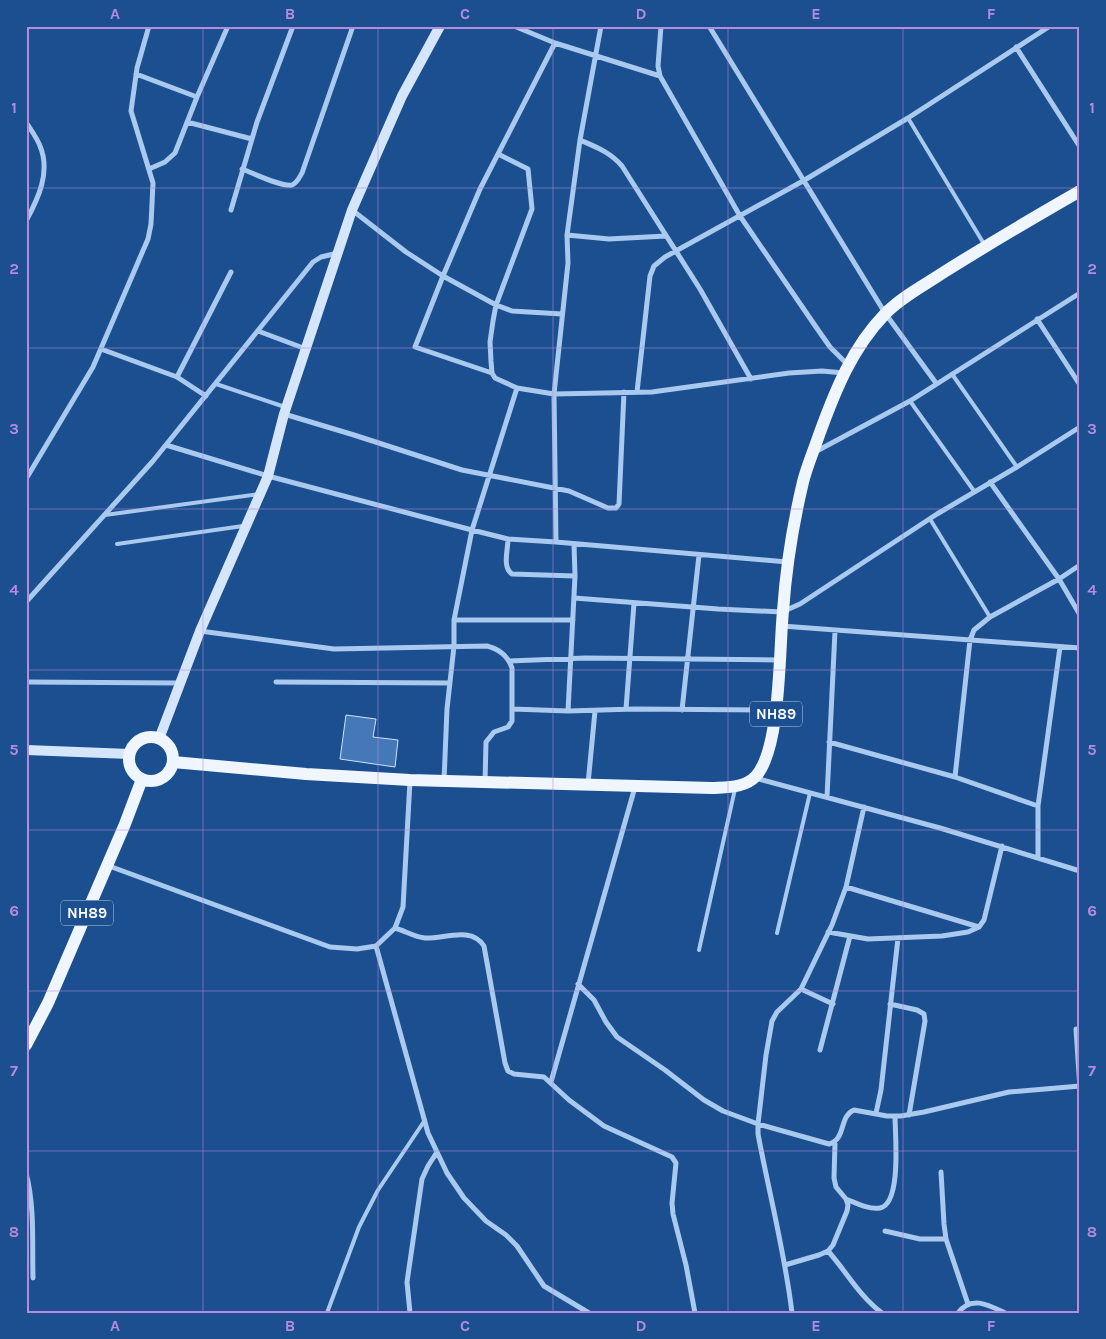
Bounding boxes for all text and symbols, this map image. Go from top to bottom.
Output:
text: A [110,4,120,23]
text: B [285,4,295,23]
text: C [460,4,470,23]
text: D [636,4,647,23]
text: E [811,4,821,23]
text: F [987,4,996,23]
text: 1 [11,98,17,117]
text: 1 [1089,98,1095,117]
text: 2 [9,259,19,278]
text: 2 [1087,259,1097,278]
text: 3 [9,419,19,438]
text: 3 [1087,419,1097,438]
text: 4 [9,580,19,599]
text: 4 [1087,580,1097,599]
road number: NH89 [750,702,802,726]
text: 5 [9,740,19,759]
text: 5 [1087,740,1097,759]
road number: NH89 [61,900,113,926]
text: 6 [9,901,19,920]
text: 6 [1087,901,1097,920]
text: 7 [10,1061,18,1080]
text: 7 [1088,1061,1096,1080]
text: 8 [9,1222,19,1241]
text: 8 [1087,1222,1097,1241]
text: A [110,1316,120,1335]
text: B [285,1316,295,1335]
text: C [460,1316,470,1335]
text: D [636,1316,647,1335]
text: E [811,1316,821,1335]
text: F [987,1316,996,1335]

